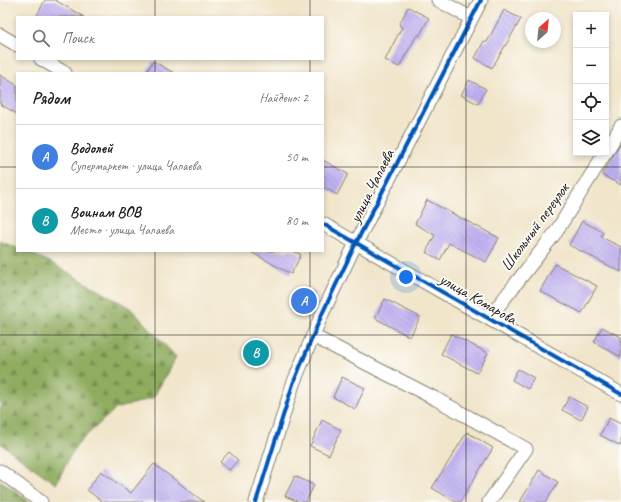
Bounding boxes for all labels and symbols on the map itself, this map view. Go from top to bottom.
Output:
north arrow [525,12,561,48]
street label: улица Чапаева [345,145,399,227]
street label: Школьный переулок [496,177,575,275]
your location [396,267,416,287]
street label: улица Комарова [435,268,521,330]
pin: A [291,286,317,316]
pin: B [243,338,269,368]

